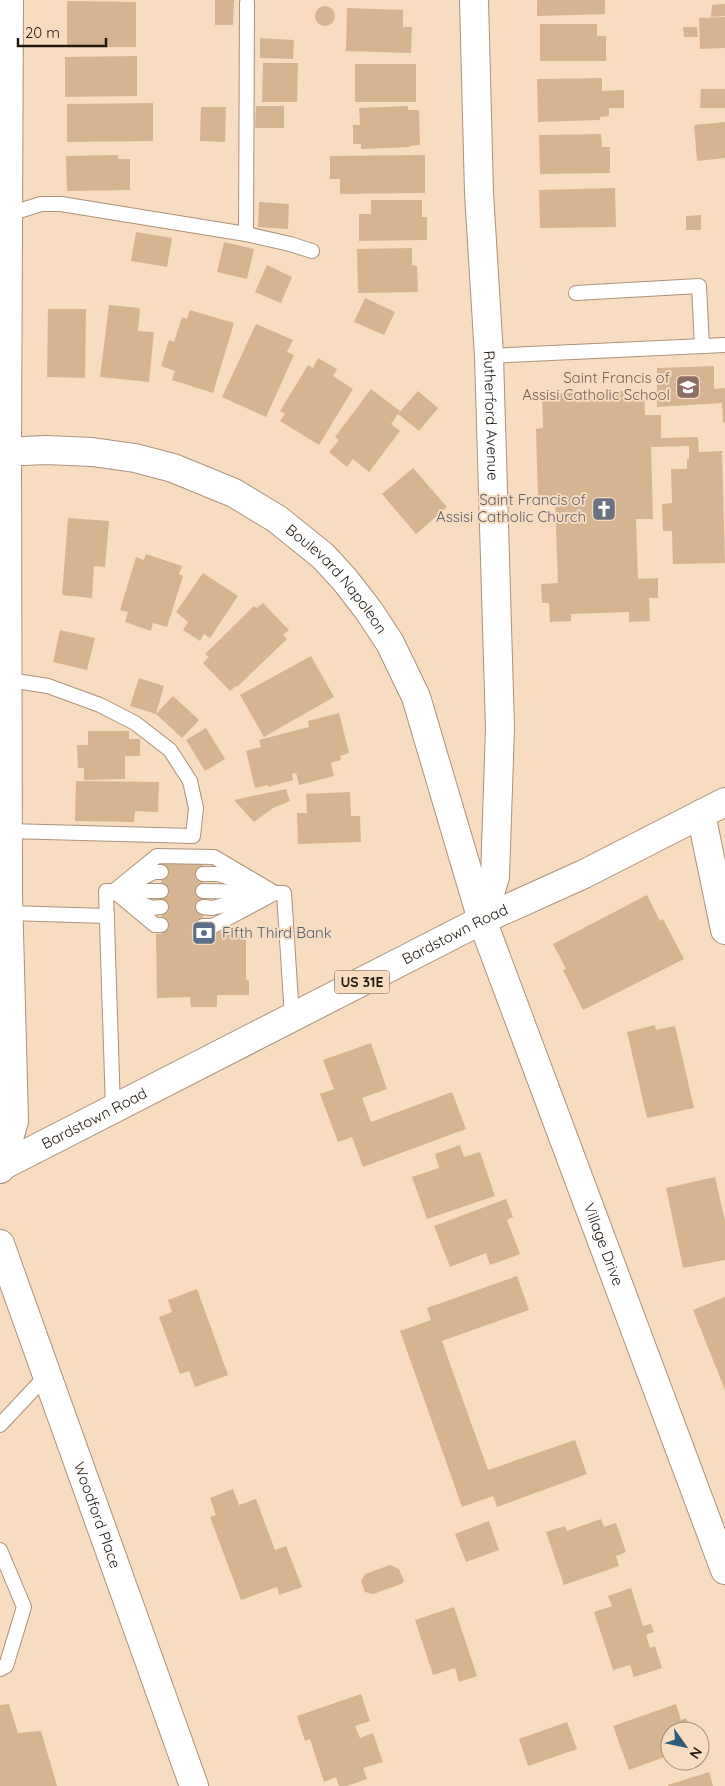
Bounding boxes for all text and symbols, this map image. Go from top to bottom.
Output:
scale bar [18,15,105,47]
text: 20 m [25,23,60,42]
street label: Rutherford Avenue [480,350,503,481]
place label: Saint Francis of Assisi Catholic School [522,368,671,404]
school or university icon: Saint Francis of Assisi Catholic School [675,374,701,400]
place label: Saint Francis of Assisi Catholic Church [436,490,587,526]
church icon: Saint Francis of Assisi Catholic Church [591,496,617,522]
street label: Boulevard Napoleon [282,520,391,637]
street label: Bardstown Road [399,900,511,968]
bank icon: Fifth Third Bank [191,920,217,946]
place label: Fifth Third Bank [222,923,332,942]
road number: US 31E [334,970,390,994]
street label: Bardstown Road [38,1083,150,1153]
street label: Village Drive [580,1200,628,1288]
street label: Woodford Place [70,1459,125,1571]
north arrow [660,1721,710,1771]
text: N [686,1744,706,1762]

